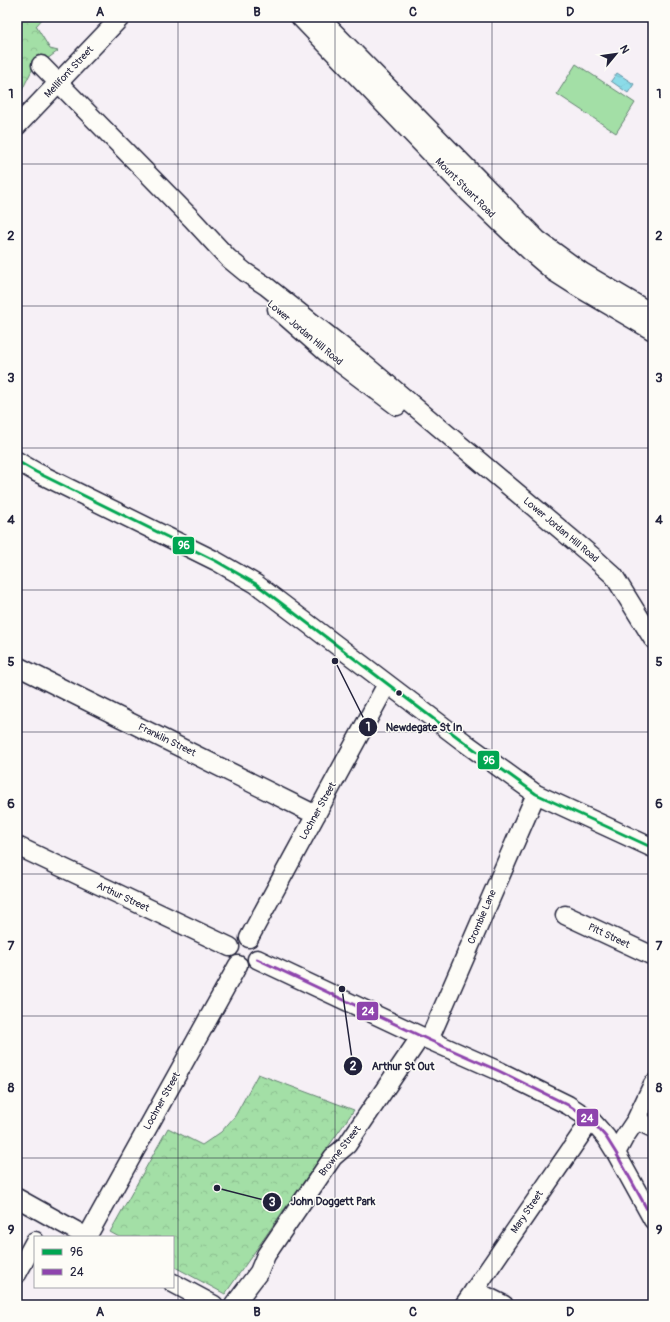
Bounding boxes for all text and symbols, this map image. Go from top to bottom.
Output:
text: A [96,4,105,20]
text: B [253,4,261,20]
text: C [409,4,417,20]
text: D [566,4,574,20]
north arrow [596,34,636,74]
street label: Mellifont Street [42,43,97,100]
text: N [617,43,632,56]
text: 1 [8,86,14,102]
text: 1 [656,86,662,102]
street label: Mount Stuart Road [433,156,497,220]
text: 2 [7,228,15,244]
text: 2 [655,228,663,244]
street label: Lower Jordan Hill Road [265,298,345,368]
text: 3 [7,370,15,386]
text: 3 [655,370,663,386]
street label: Lower Jordan Hill Road [521,495,601,565]
text: 4 [7,512,15,528]
text: 4 [655,512,663,528]
line badge: 96 [172,536,195,555]
text: 96 [178,539,191,552]
text: 5 [7,654,15,670]
text: 5 [655,654,663,670]
unlabelled marker [394,688,404,698]
callout: Newdegate St In [358,716,470,739]
text: 1 [366,720,370,735]
street label: Franklin Street [136,721,199,760]
text: Newdegate St In [386,721,462,734]
line badge: 96 [477,750,500,770]
text: 96 [483,754,496,767]
street label: Lochner Street [297,779,339,842]
text: 6 [7,796,15,812]
text: 6 [655,796,663,812]
street label: Arthur Street [95,880,152,915]
street label: Crombie Lane [465,888,499,946]
street label: Pitt Street [586,921,633,951]
text: 7 [8,938,15,954]
text: 7 [656,938,663,954]
line badge: 24 [356,1001,379,1021]
text: 24 [362,1005,375,1018]
callout: Arthur St Out [343,1054,442,1077]
text: 2 [350,1059,357,1074]
text: Arthur St Out [372,1060,435,1073]
street label: Lochner Street [141,1069,183,1132]
text: 8 [8,1080,15,1096]
text: 8 [656,1080,663,1096]
line badge: 24 [576,1108,599,1127]
text: 24 [581,1112,594,1125]
street label: Browne Street [317,1123,364,1179]
street label: Mary Street [508,1188,546,1236]
callout: John Doggett Park [262,1190,383,1213]
text: 3 [269,1195,276,1210]
text: John Doggett Park [291,1195,376,1208]
text: 9 [8,1222,15,1238]
text: 9 [656,1222,663,1238]
legend [34,1236,174,1288]
text: 96 [70,1245,83,1260]
text: 24 [70,1265,84,1280]
text: A [96,1304,105,1320]
text: B [253,1304,261,1320]
text: C [409,1304,417,1320]
text: D [566,1304,574,1320]

